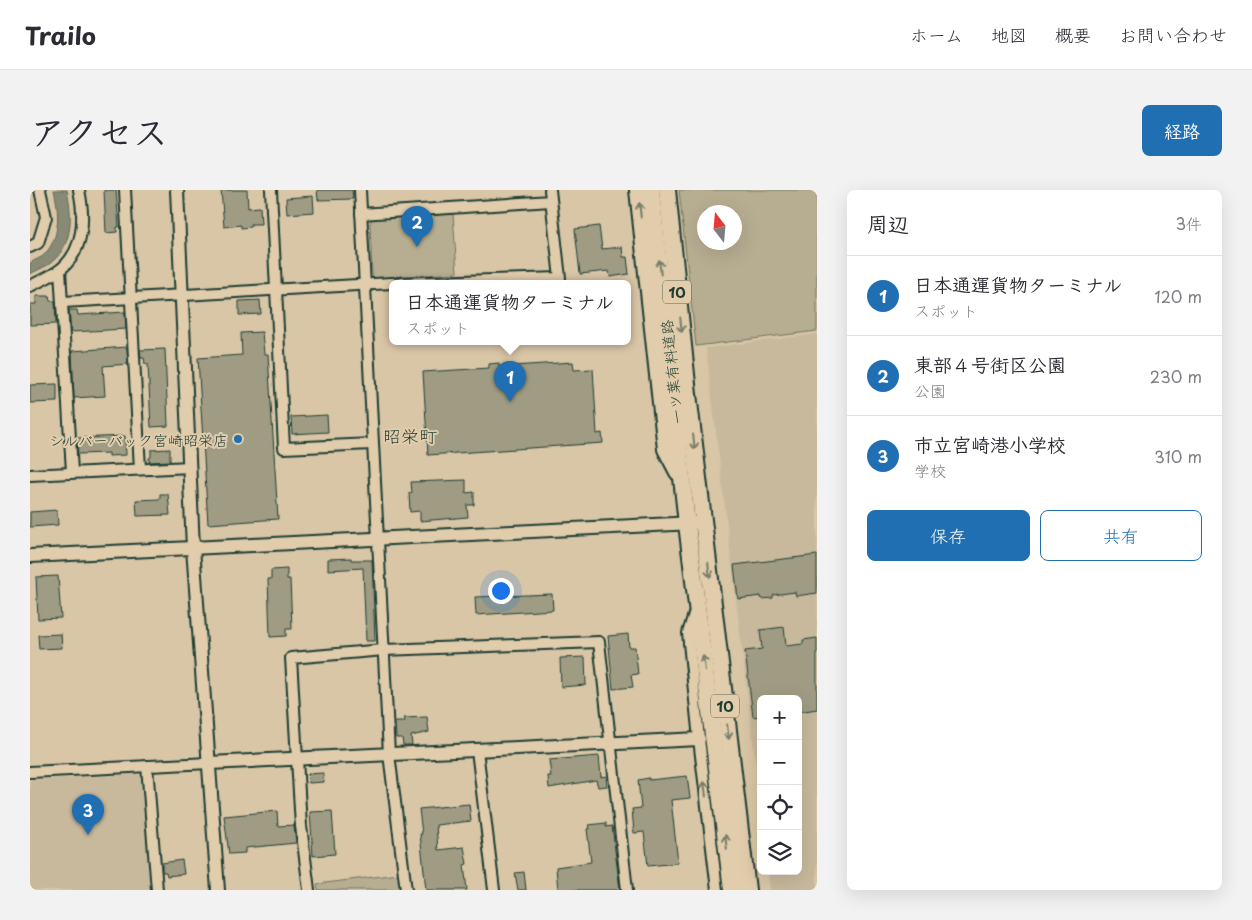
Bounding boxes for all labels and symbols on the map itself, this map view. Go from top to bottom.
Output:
one-way arrow [636,203,645,219]
north arrow [697,205,742,250]
pin: 2 [401,206,433,247]
one-way arrow [655,259,665,275]
road number: 10 [663,280,691,304]
one-way arrow [676,317,686,333]
street label: 一ツ葉有料道路 [654,319,688,425]
pin: 1 [494,361,526,402]
district label: 昭栄町 [383,422,437,449]
place label: シルバーバック宮崎昭栄店 [49,428,228,451]
marker: シルバーバック宮崎昭栄店 [232,433,244,445]
one-way arrow [689,434,699,450]
one-way arrow [704,562,714,578]
your location [488,578,514,604]
one-way arrow [699,655,709,671]
road number: 10 [711,694,739,718]
one-way arrow [723,723,733,739]
one-way arrow [700,782,710,798]
pin: 3 [72,794,104,835]
one-way arrow [721,834,731,850]

